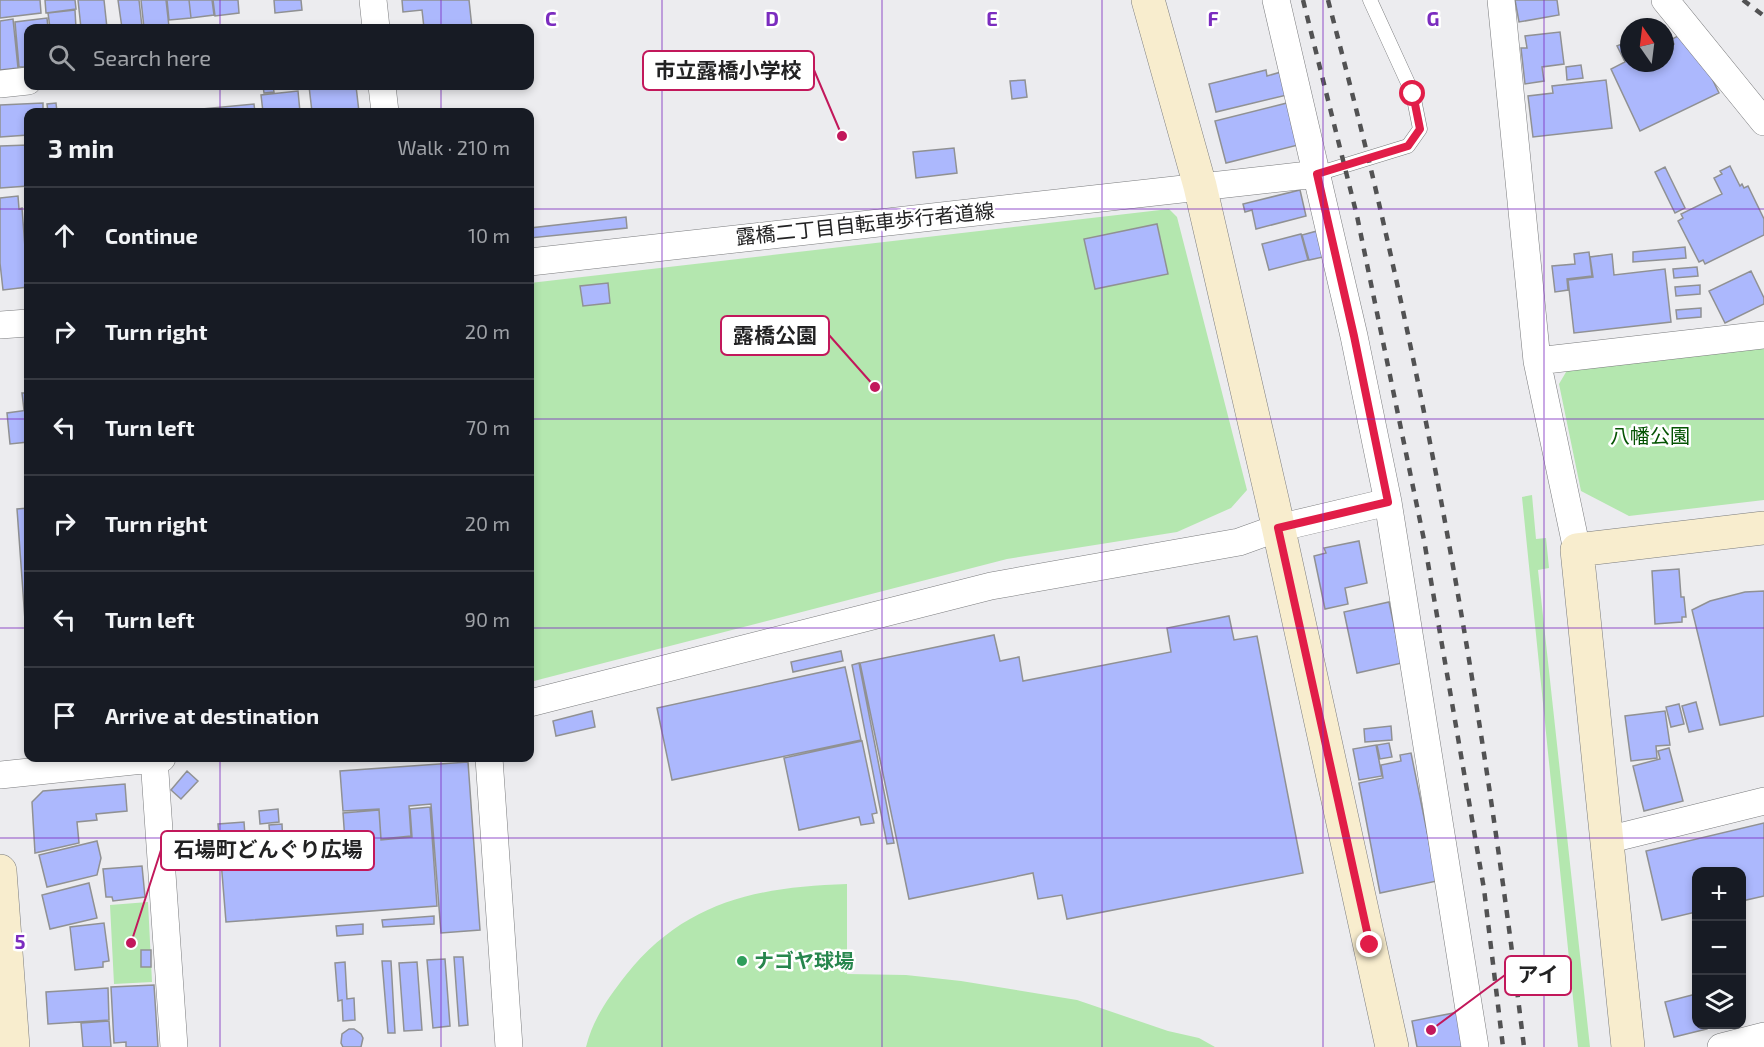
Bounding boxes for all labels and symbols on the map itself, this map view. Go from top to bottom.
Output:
text: C [545,6,557,30]
text: D [765,6,779,30]
text: E [986,6,998,30]
text: F [1207,6,1219,30]
text: G [1427,6,1439,30]
north arrow [1620,18,1674,72]
callout: 市立露橋小学校 [643,51,814,90]
text: 市立露橋小学校 [655,57,802,82]
route start [1399,80,1425,106]
street label: 露橋二丁目自転車歩行者道線 [734,197,995,249]
callout: 露橋公園 [721,316,829,355]
text: 露橋公園 [733,322,817,347]
park label: 八幡公園 [1610,423,1690,447]
callout: 石場町どんぐり広場 [161,831,374,870]
text: 石場町どんぐり広場 [174,836,363,861]
text: 5 [14,929,26,953]
route end [1356,931,1382,957]
place label: ナゴヤ球場 [754,948,854,972]
marker: ナゴヤ球場 [735,954,749,968]
callout: アイ [1505,956,1571,995]
text: アイ [1518,961,1558,986]

